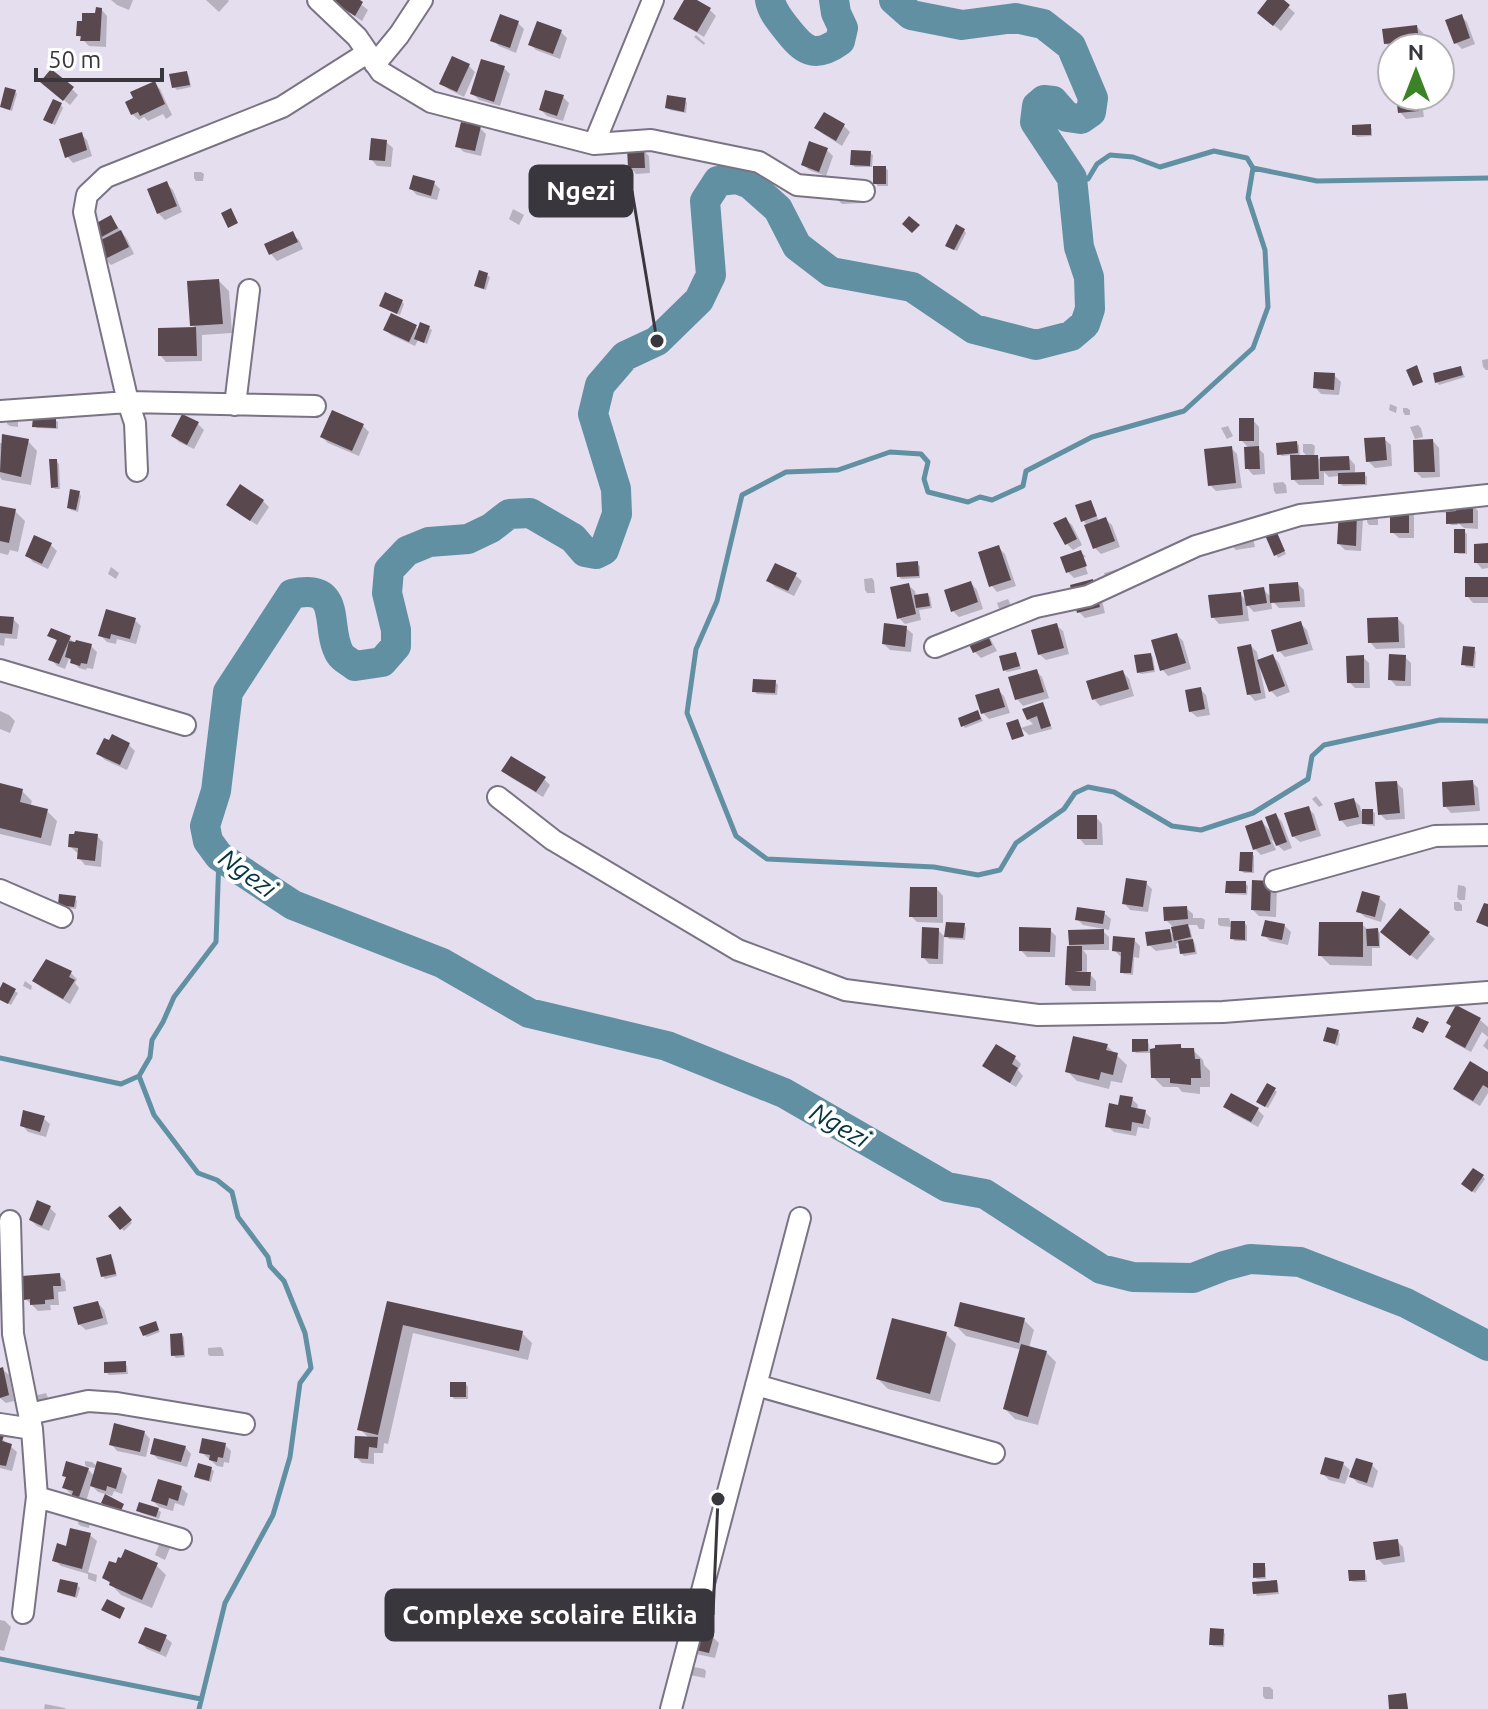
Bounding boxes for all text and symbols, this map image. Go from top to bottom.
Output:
scale bar [36,32,162,82]
north arrow [1376,32,1456,112]
text: N [1408,39,1424,64]
text: 50 m [48,46,101,73]
callout: Ngezi [530,166,632,216]
text: Ngezi [546,176,616,205]
water label: Ngezi [214,843,283,904]
water label: Ngezi [805,1097,876,1154]
callout: Complexe scolaire Elikia [386,1590,713,1640]
text: Complexe scolaire Elikia [402,1600,698,1629]

